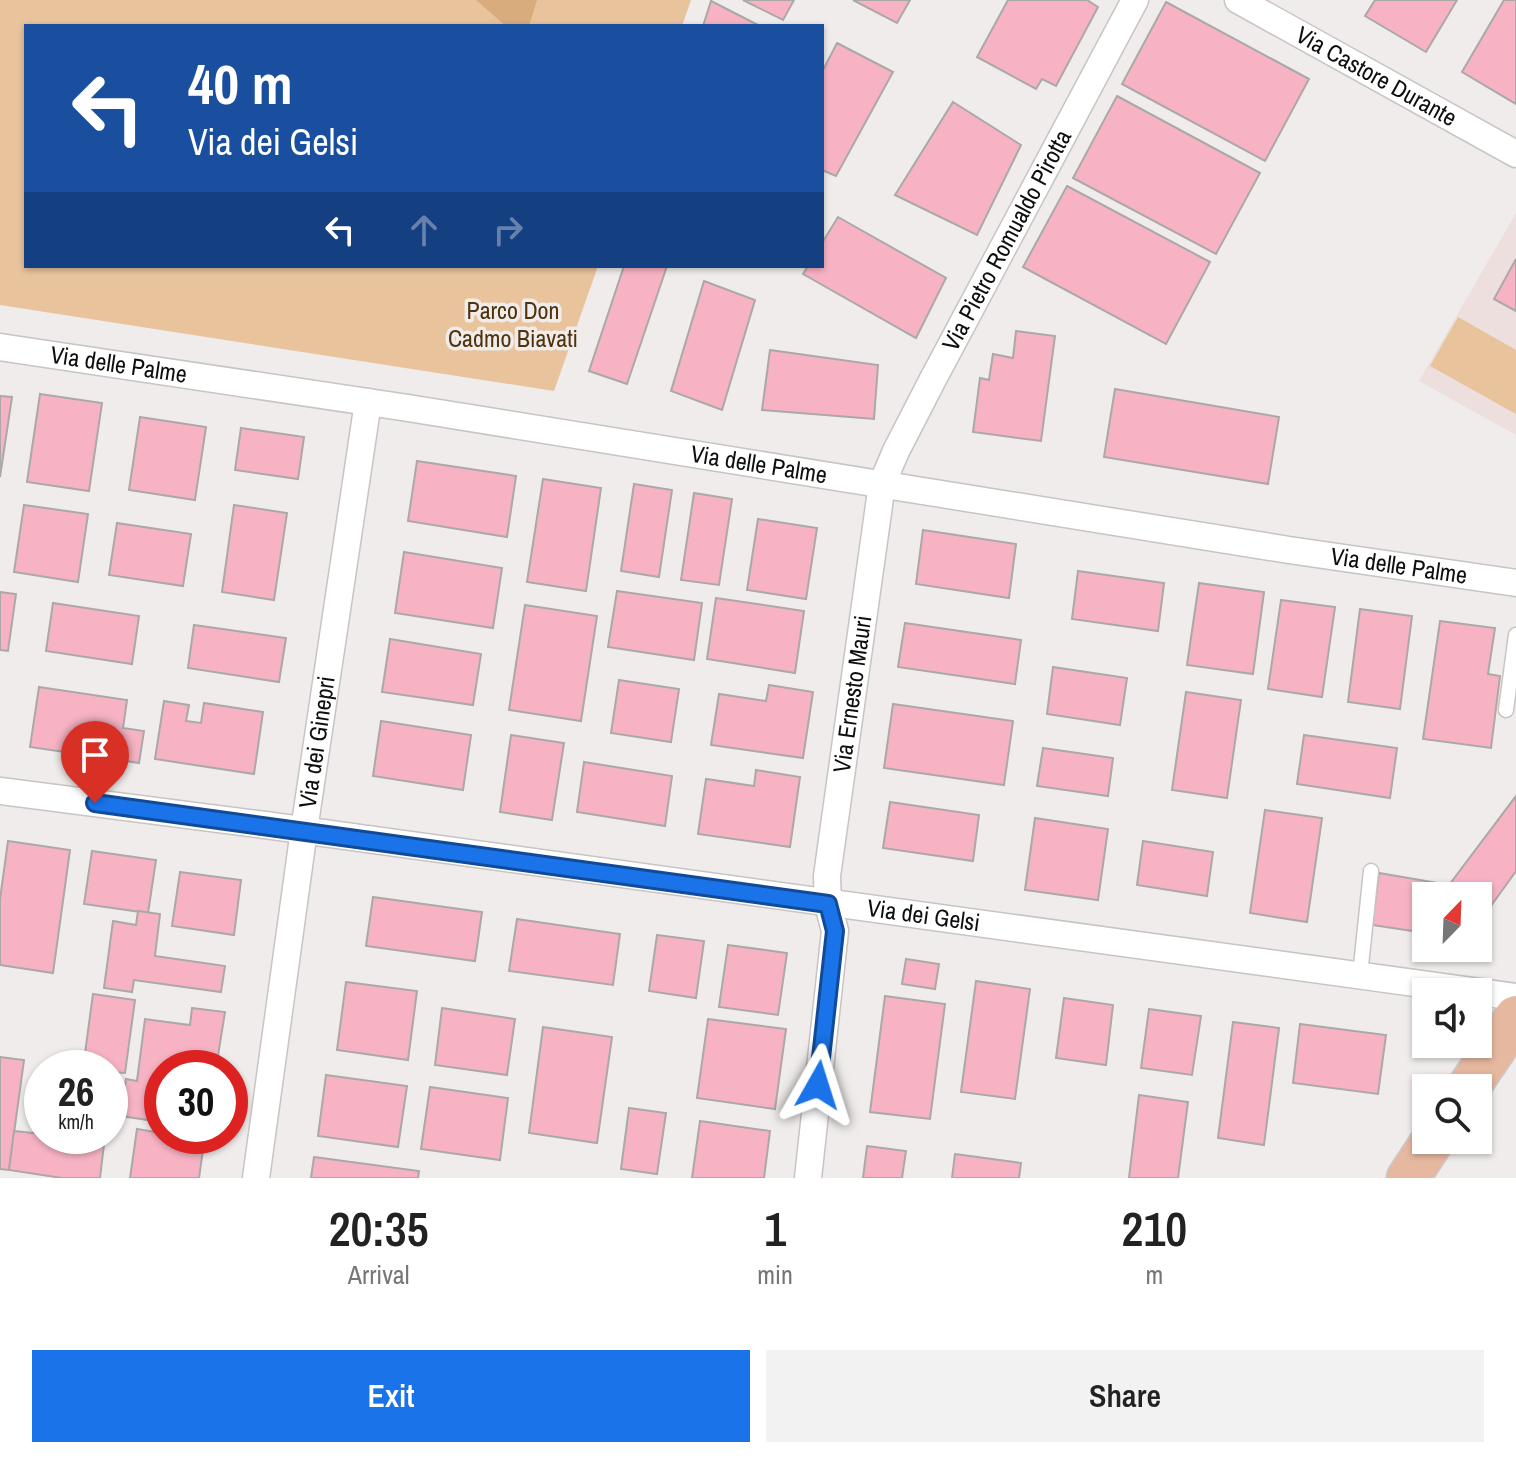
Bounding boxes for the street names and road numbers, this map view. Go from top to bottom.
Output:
street label: Via Castore Durante [1291,18,1463,133]
street label: Via Pietro Romualdo Pirotta [934,124,1078,356]
street label: Via delle Palme [48,338,189,390]
street label: Via delle Palme [689,437,830,490]
street label: Via delle Palme [1329,539,1469,591]
street label: Via Ernesto Mauri [825,613,878,775]
street label: Via dei Ginepri [290,674,342,810]
street label: Via dei Gelsi [865,891,982,938]

